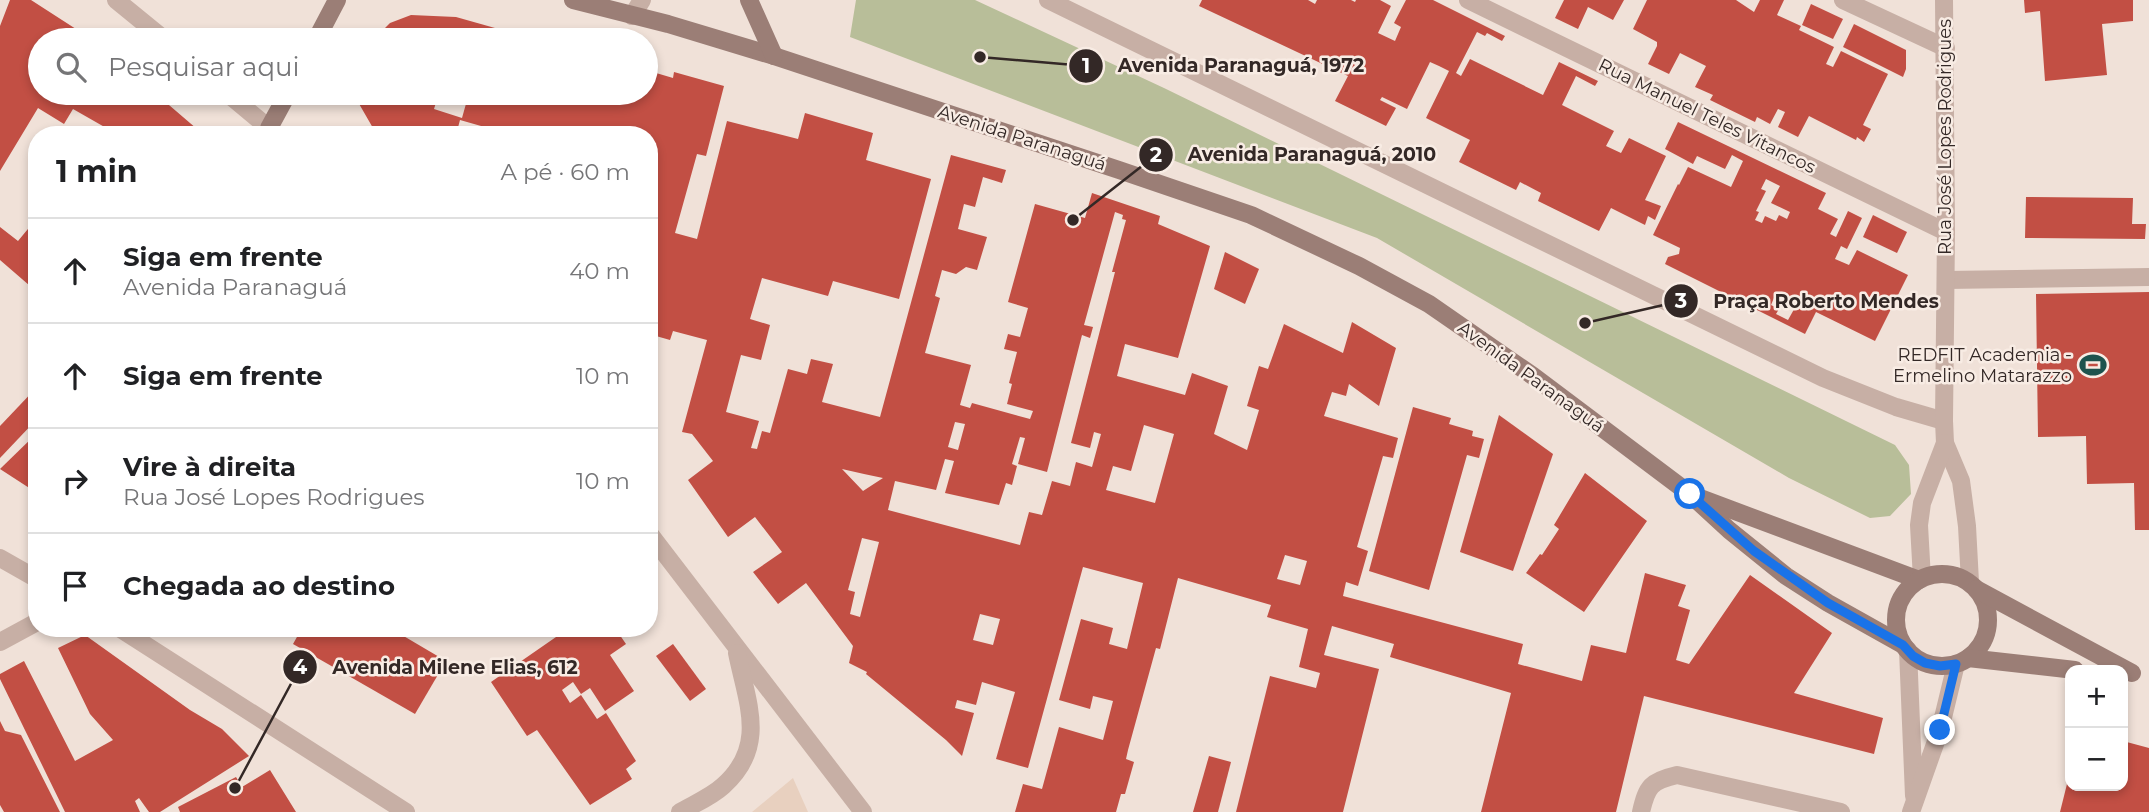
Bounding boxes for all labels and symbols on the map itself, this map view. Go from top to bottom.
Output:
street label: Rua José Lopes Rodrigues [1934,19,1956,255]
callout: Avenida Paranaguá, 1972 [1069,46,1378,86]
text: 1 [1082,53,1090,78]
text: Avenida Paranaguá, 1972 [1117,54,1364,77]
street label: Rua Manuel Teles Vitancos [1595,54,1819,178]
street label: Avenida Paranaguá [935,100,1109,176]
callout: Avenida Paranaguá, 2010 [1139,135,1450,175]
text: 2 [1150,142,1162,167]
text: Avenida Paranaguá, 2010 [1187,143,1436,166]
callout: Praça Roberto Mendes [1664,281,1952,321]
text: 3 [1674,288,1687,313]
text: Praça Roberto Mendes [1713,290,1939,313]
street label: Avenida Paranaguá [1454,317,1608,437]
place label: REDFIT Academia - Ermelino Matarazzo [1893,344,2072,387]
sports icon: REDFIT Academia - Ermelino Matarazzo [2078,350,2108,380]
route start [1674,478,1705,509]
callout: Avenida Milene Elias, 612 [283,647,591,687]
text: 4 [293,654,308,679]
text: Avenida Milene Elias, 612 [331,656,578,679]
route end [1924,714,1955,745]

